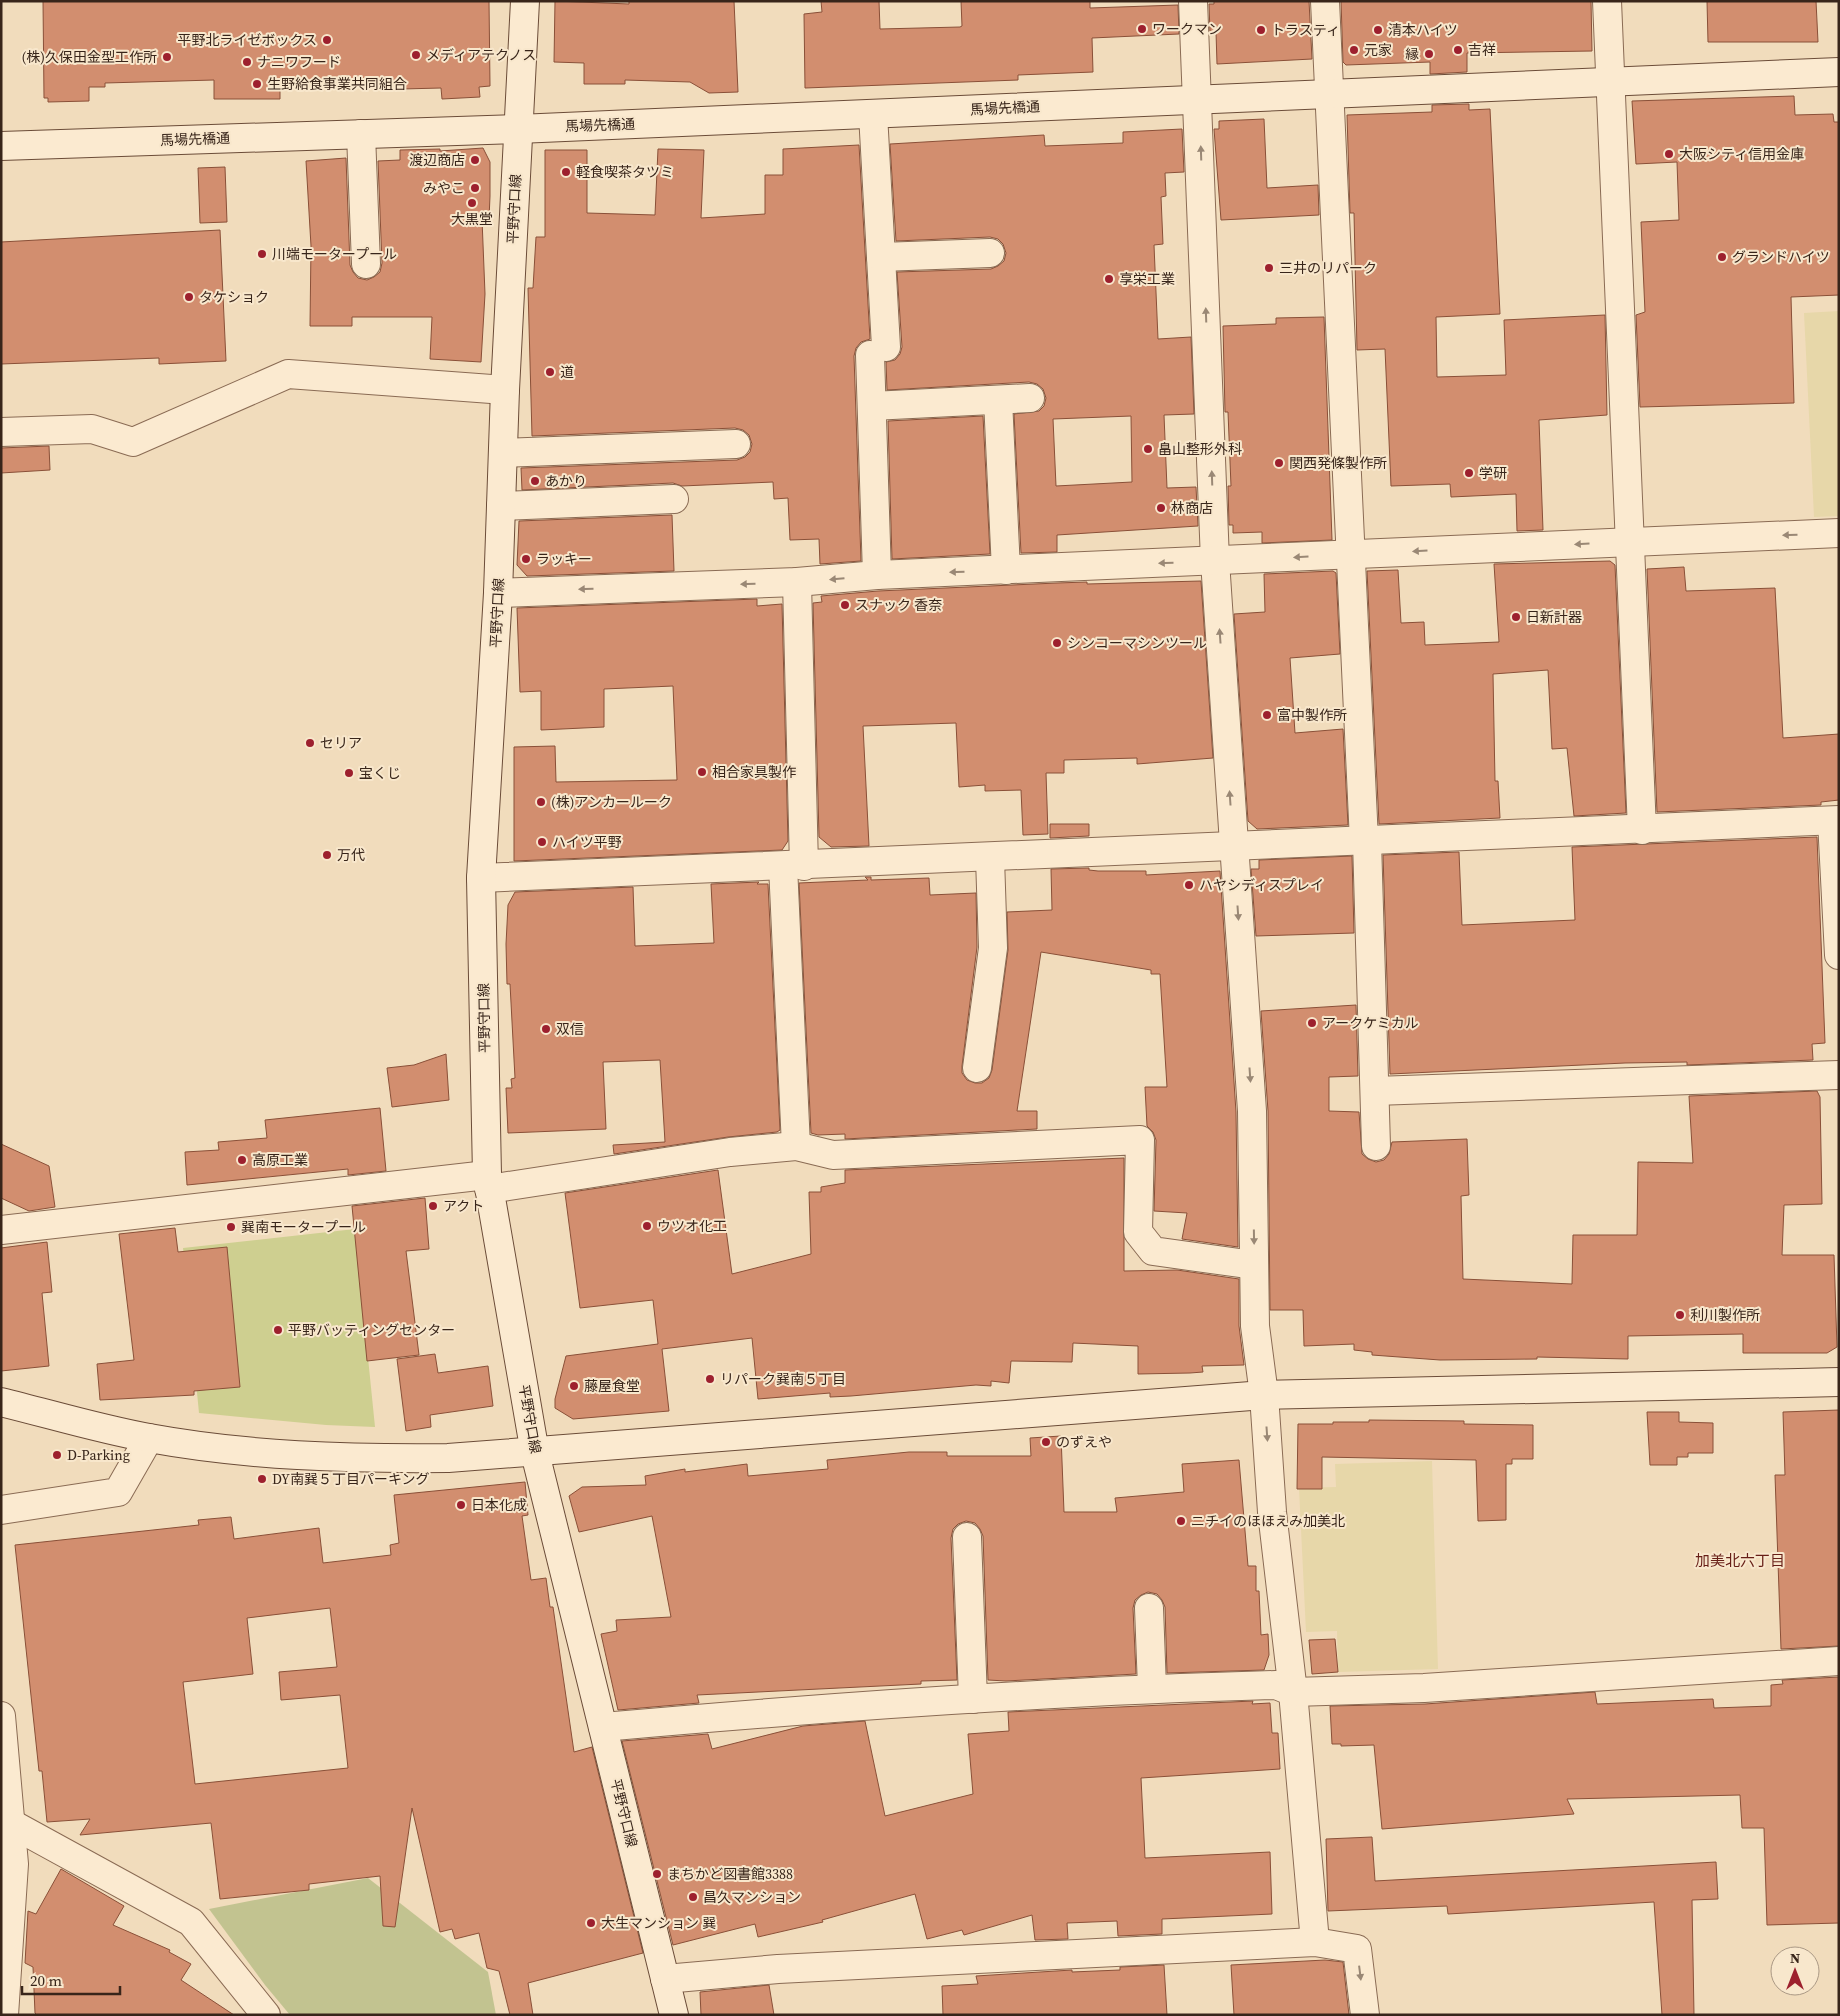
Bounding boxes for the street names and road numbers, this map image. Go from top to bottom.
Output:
street label: 馬場先橋通 [970,96,1040,120]
street label: 馬場先橋通 [565,114,635,136]
street label: 馬場先橋通 [160,128,230,150]
street label: 平野守口線 [502,174,526,244]
street label: 平野守口線 [485,578,509,648]
street label: 平野守口線 [473,983,495,1053]
street label: 平野守口線 [514,1383,546,1455]
street label: 平野守口線 [606,1777,642,1849]

